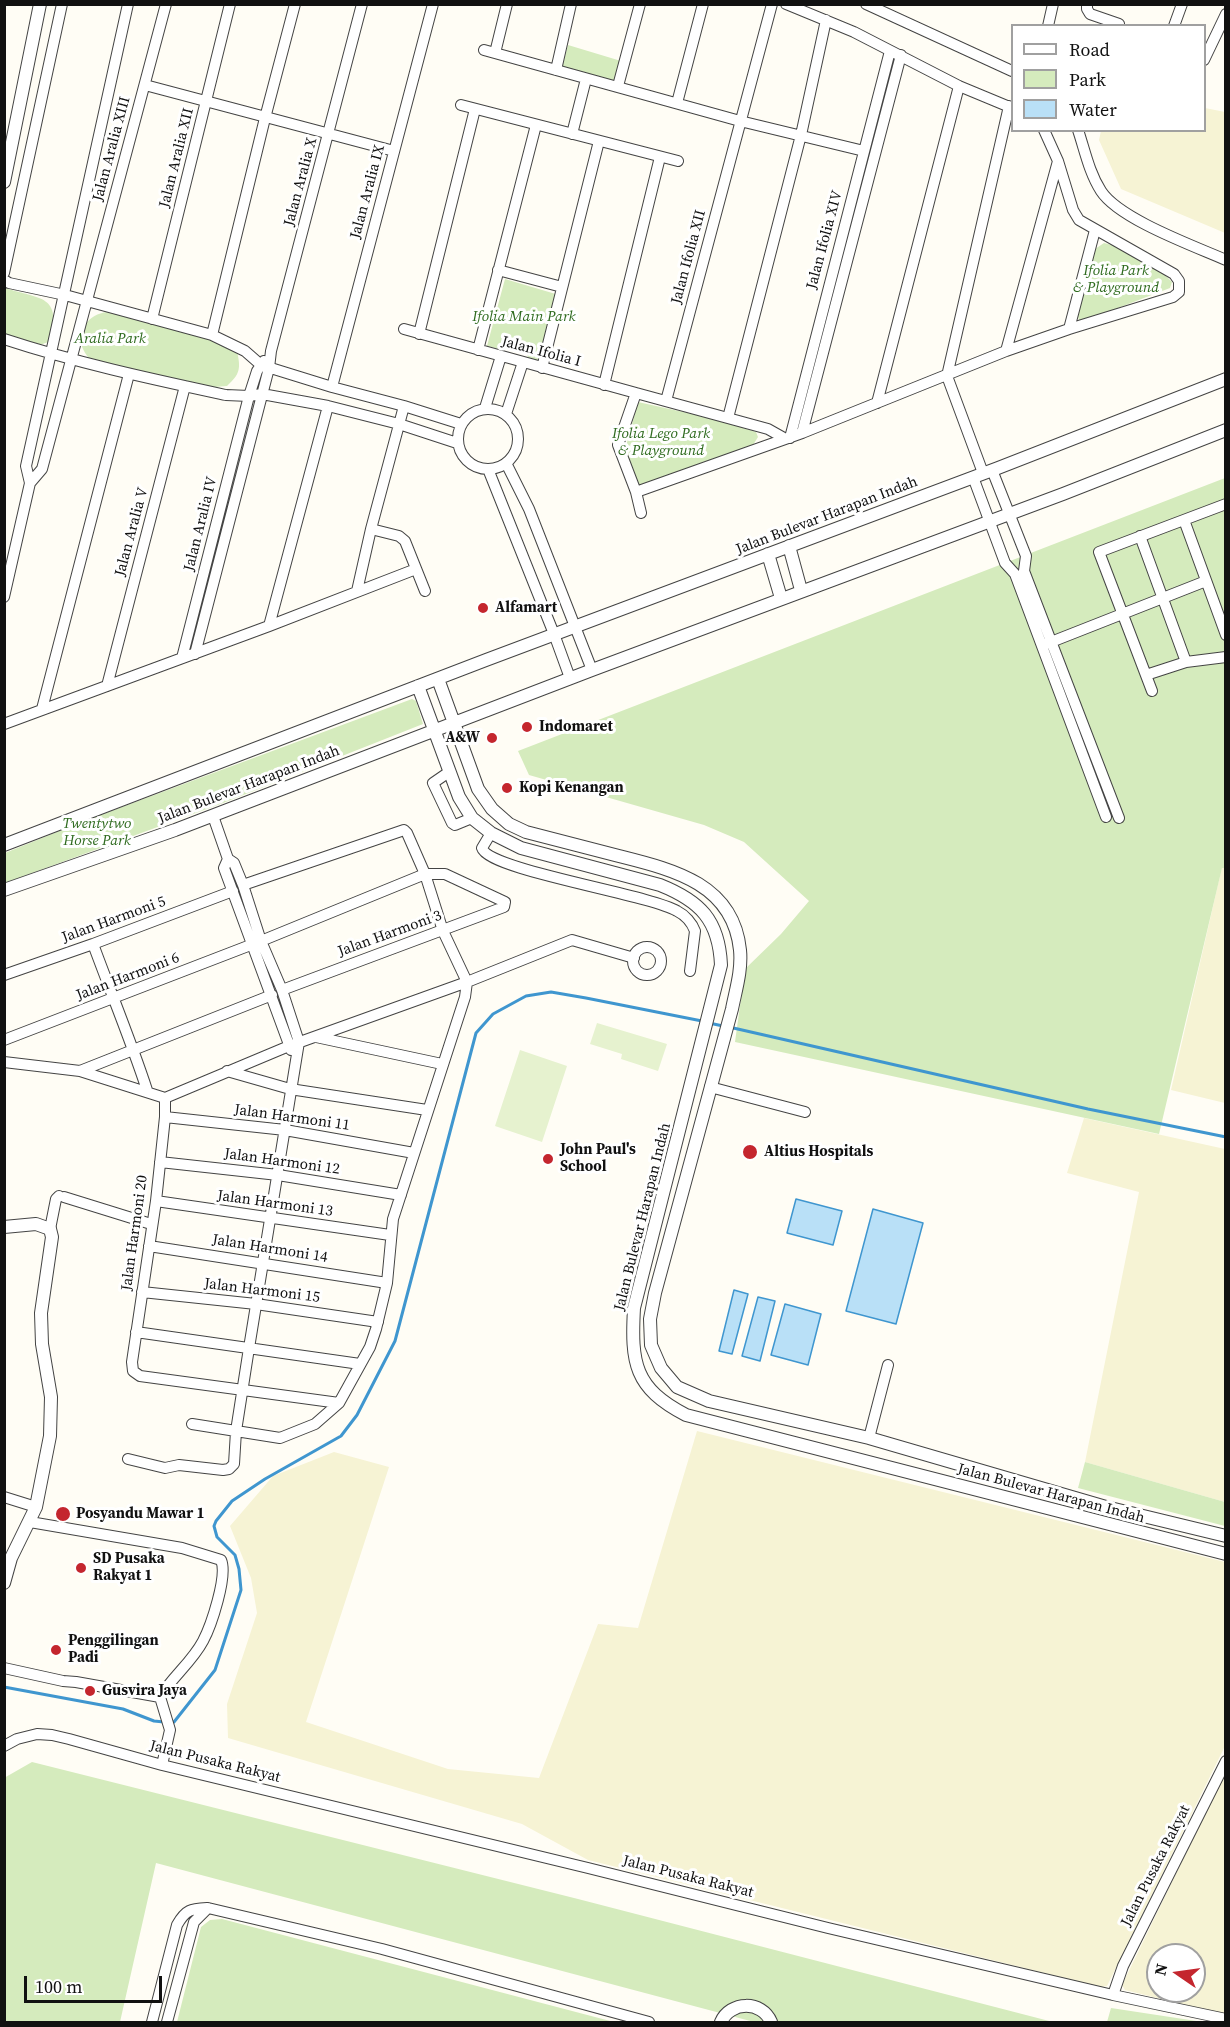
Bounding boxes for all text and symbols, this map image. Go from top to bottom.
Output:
legend [1011,24,1206,132]
text: Road [1069,37,1110,62]
text: Park [1069,67,1106,92]
street label: Jalan Aralia XIII [89,95,135,203]
text: Water [1069,97,1117,122]
street label: Jalan Aralia XII [156,106,198,210]
street label: Jalan Aralia X [281,136,321,228]
street label: Jalan Aralia IX [347,143,389,241]
street label: Jalan Ifolia XIV [803,189,847,291]
street label: Jalan Ifolia XII [668,208,710,306]
park label: Ifolia Park & Playground [1073,262,1159,297]
park label: Ifolia Main Park [472,308,576,326]
park label: Aralia Park [74,330,146,348]
street label: Jalan Ifolia I [499,333,583,371]
park label: Ifolia Lego Park & Playground [612,425,710,460]
street label: Jalan Bulevar Harapan Indah [734,473,920,559]
street label: Jalan Aralia IV [181,475,221,573]
street label: Jalan Aralia V [111,486,153,578]
place label: Alfamart [495,599,557,617]
marker: Alfamart [476,601,490,615]
place label: Indomaret [539,718,613,736]
marker: Indomaret [520,720,534,734]
place label: A&W [445,729,480,747]
marker: A&W [485,731,499,745]
street label: Jalan Bulevar Harapan Indah [156,742,342,828]
place label: Kopi Kenangan [519,779,624,797]
marker: Kopi Kenangan [500,781,514,795]
park label: Twentytwo Horse Park [63,815,131,850]
street label: Jalan Harmoni 5 [60,893,168,947]
street label: Jalan Harmoni 3 [336,907,444,961]
street label: Jalan Harmoni 6 [74,949,182,1005]
street label: Jalan Harmoni 11 [233,1101,351,1135]
street label: Jalan Bulevar Harapan Indah [611,1121,675,1313]
place label: John Paul's School [560,1141,636,1176]
marker: Altius Hospitals [741,1143,759,1161]
place label: Altius Hospitals [764,1143,873,1161]
street label: Jalan Harmoni 12 [223,1145,341,1179]
marker: John Paul's School [541,1152,555,1166]
street label: Jalan Harmoni 20 [118,1174,152,1292]
street label: Jalan Harmoni 13 [216,1187,334,1221]
street label: Jalan Harmoni 14 [211,1231,329,1267]
street label: Jalan Harmoni 15 [203,1275,321,1307]
street label: Jalan Bulevar Harapan Indah [955,1460,1147,1528]
marker: Posyandu Mawar 1 [54,1505,72,1523]
place label: Posyandu Mawar 1 [76,1505,205,1523]
place label: SD Pusaka Rakyat 1 [93,1550,165,1585]
marker: SD Pusaka Rakyat 1 [74,1561,88,1575]
place label: Penggilingan Padi [68,1632,159,1667]
marker: Penggilingan Padi [49,1643,63,1657]
place label: Gusvira Jaya [102,1682,187,1700]
marker: Gusvira Jaya [83,1684,97,1698]
street label: Jalan Pusaka Rakyat [148,1737,282,1787]
street label: Jalan Pusaka Rakyat [1118,1802,1194,1930]
street label: Jalan Pusaka Rakyat [621,1852,755,1902]
north arrow [1146,1943,1206,2003]
text: N [1148,1961,1172,1978]
scale bar [27,1964,165,2002]
text: 100 m [35,1974,82,1999]

